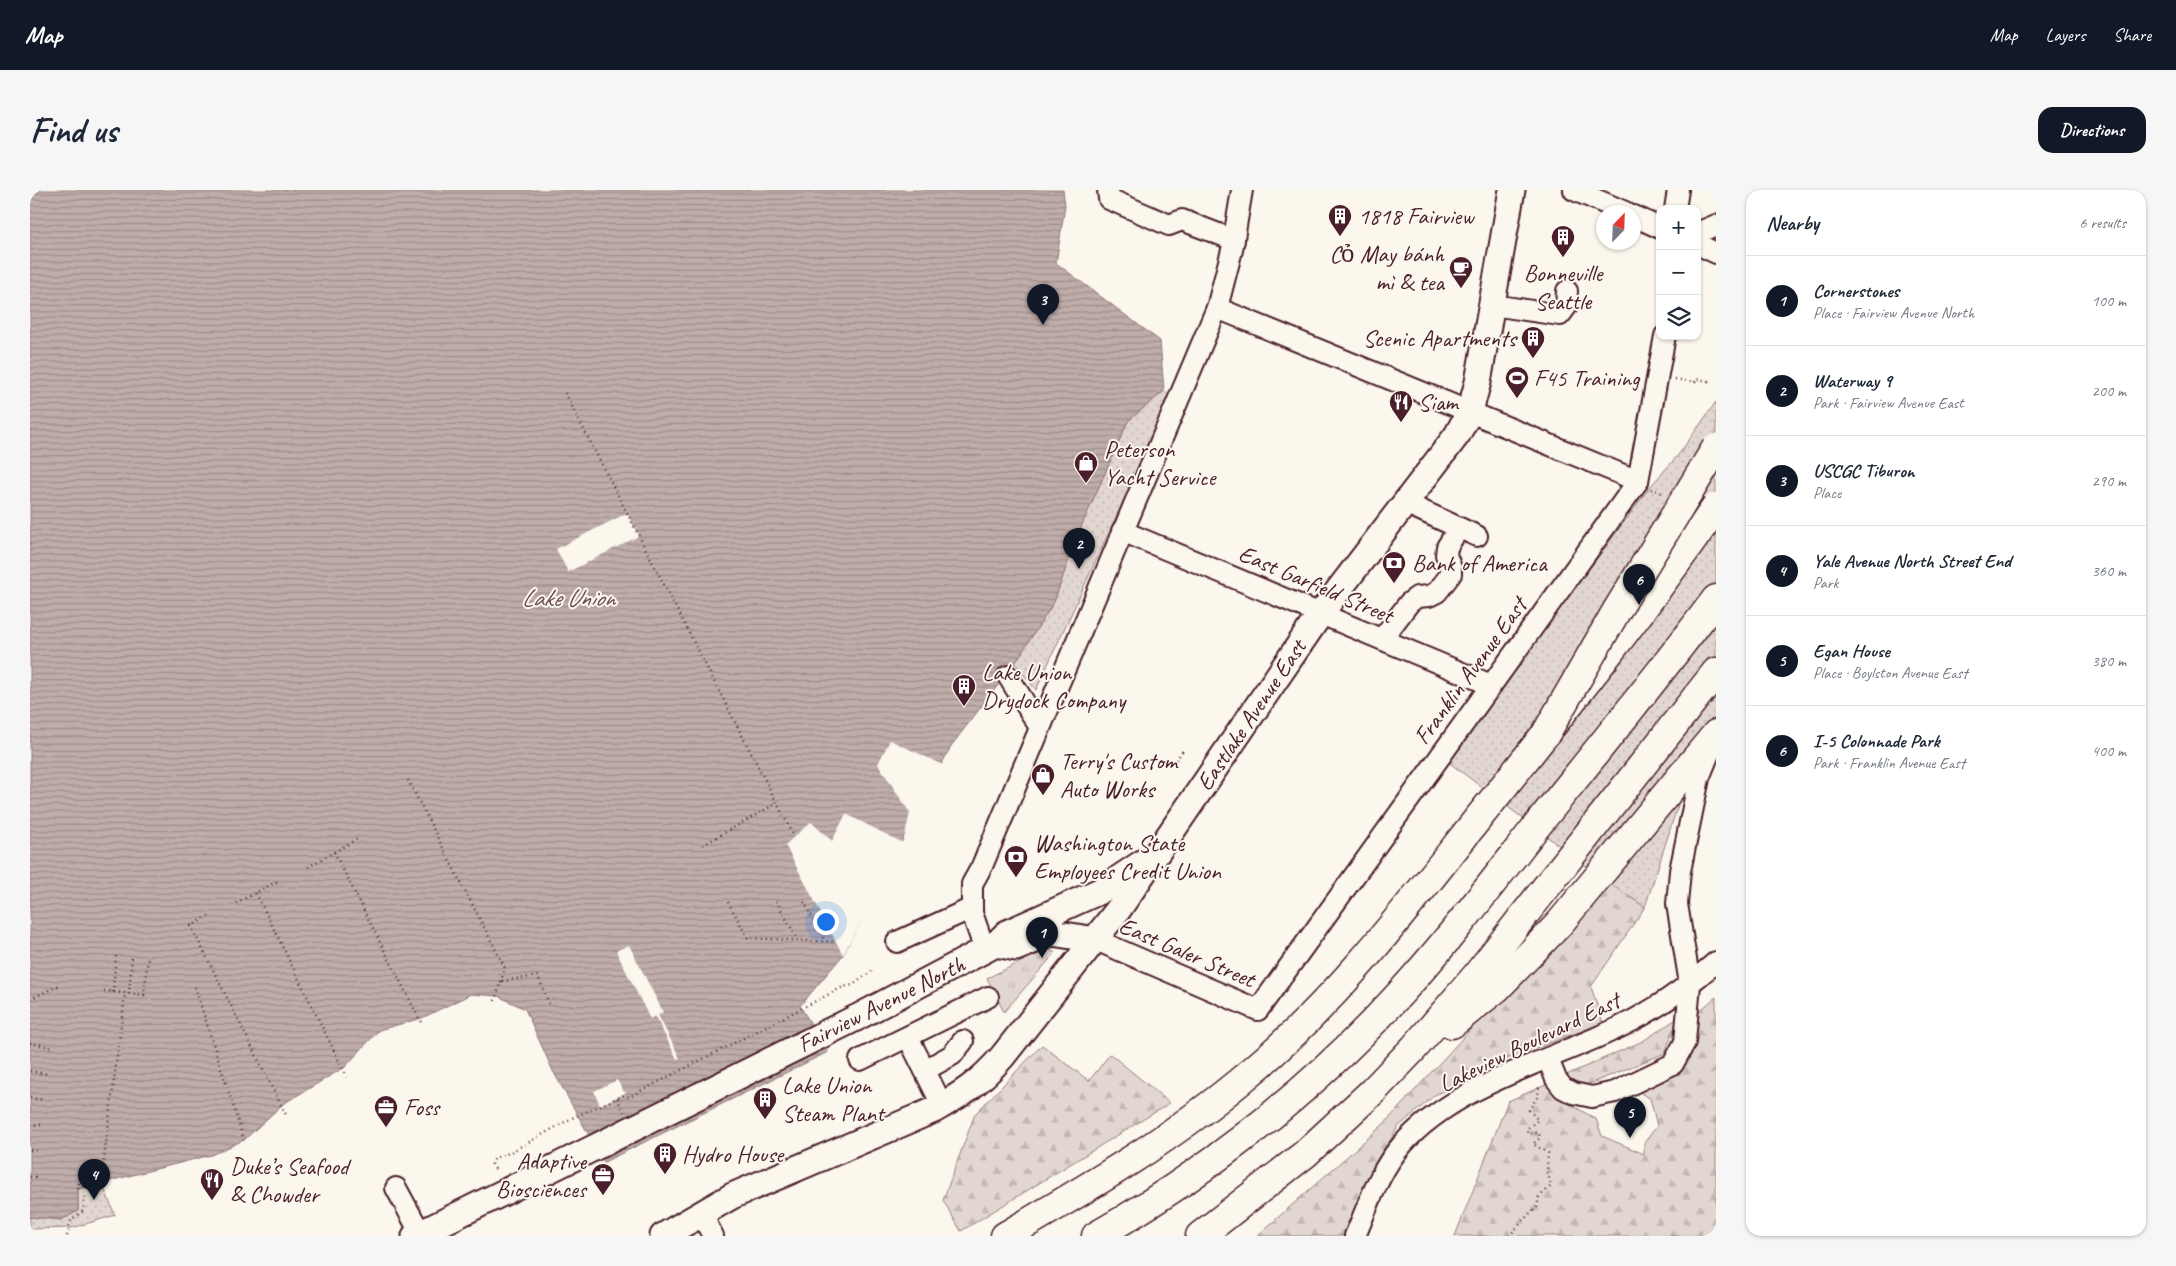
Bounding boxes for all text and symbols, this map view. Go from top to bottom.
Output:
text: Map [25,20,62,50]
text: Map [1990,24,2018,46]
text: Layers [2046,24,2085,46]
text: Share [2113,24,2151,46]
button: Directions [2038,107,2146,153]
text: Find us [30,108,117,153]
place label: 1818 Fairview [1358,201,1475,231]
building icon: 1818 Fairview [1327,203,1353,237]
north arrow [1596,205,1641,250]
map controls [1656,205,1701,340]
button: + [1656,205,1701,250]
text: Nearby [1766,210,1819,236]
text: 6 results [2079,213,2126,233]
building icon: Bonneville Seattle [1550,224,1576,258]
place label: Cỏ May bánh mì & tea [1330,239,1445,297]
button: − [1656,250,1701,295]
cafe icon: Cỏ May bánh mì & tea [1448,255,1474,289]
place label: Bonneville Seattle [1524,258,1605,316]
text: Cornerstones [1813,279,1899,303]
pin: 3 [1027,284,1059,325]
text: 1 [1778,291,1786,311]
text: 100 m [2092,291,2126,311]
button: layers [1656,295,1701,340]
text: Place · Fairview Avenue North [1813,303,1974,323]
place label: Scenic Apartments [1363,323,1519,353]
building icon: Scenic Apartments [1520,325,1546,359]
place label: F45 Training [1534,363,1641,393]
sports icon: F45 Training [1504,365,1530,399]
text: Waterway 9 [1813,369,1892,393]
text: 2 [1778,381,1786,401]
text: 200 m [2092,381,2126,401]
place label: Siam [1418,387,1460,417]
restaurant icon: Siam [1388,389,1414,423]
text: Park · Fairview Avenue East [1813,393,1964,413]
place label: Peterson Yacht Service [1104,434,1218,492]
shop icon: Peterson Yacht Service [1073,450,1099,484]
text: USCGC Tiburon [1813,459,1915,483]
text: 3 [1778,471,1786,491]
text: 290 m [2092,471,2126,491]
text: Place [1813,483,1841,503]
pin: 2 [1063,528,1095,569]
street label: East Garfield Street [1234,538,1400,631]
place label: Bank of America [1412,548,1548,578]
text: Yale Avenue North Street End [1813,549,2011,573]
bank icon: Bank of America [1381,550,1407,584]
text: 4 [1778,561,1786,581]
text: 360 m [2092,561,2126,581]
pin: 6 [1623,564,1655,605]
text: Park [1813,573,1838,593]
water label: Lake Union [522,582,617,614]
street label: Franklin Avenue East [1407,589,1535,750]
street label: Eastlake Avenue East [1189,632,1314,796]
text: Egan House [1813,639,1890,663]
text: 5 [1779,651,1785,671]
text: 380 m [2092,651,2126,671]
place label: Lake Union Drydock Company [982,657,1127,715]
text: Place · Boylston Avenue East [1813,663,1968,683]
building icon: Lake Union Drydock Company [951,673,977,707]
text: I-5 Colonnade Park [1813,729,1940,753]
text: 6 [1778,741,1786,761]
text: 400 m [2092,741,2126,761]
place label: Terry's Custom Auto Works [1060,746,1179,804]
text: Park · Franklin Avenue East [1813,753,1965,773]
shop icon: Terry's Custom Auto Works [1030,762,1056,796]
place label: Washington State Employees Credit Union [1034,828,1222,886]
bank icon: Washington State Employees Credit Union [1003,844,1029,878]
your location [813,909,839,935]
street label: East Galer Street [1115,910,1261,995]
pin: 1 [1026,917,1058,958]
street label: Fairview Avenue North [792,948,971,1059]
street label: Lakeview Boulevard East [1434,984,1627,1099]
place label: Lake Union Steam Plant [782,1070,886,1128]
building icon: Lake Union Steam Plant [752,1086,778,1120]
place label: Foss [404,1092,441,1122]
office icon: Foss [373,1094,399,1128]
pin: 5 [1614,1097,1646,1138]
place label: Hydro House [682,1139,785,1169]
building icon: Hydro House [652,1141,678,1175]
place label: Adaptive Biosciences [496,1146,588,1204]
place label: Duke’s Seafood & Chowder [230,1151,352,1209]
pin: 4 [78,1159,110,1200]
office icon: Adaptive Biosciences [590,1162,616,1196]
restaurant icon: Duke’s Seafood & Chowder [199,1167,225,1201]

